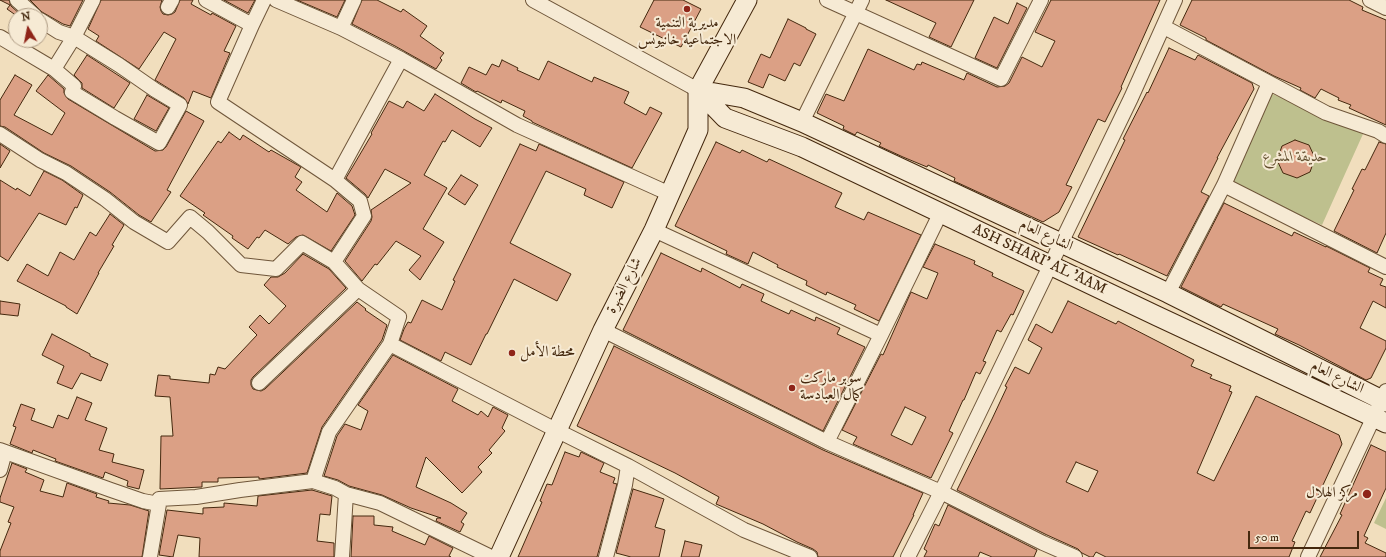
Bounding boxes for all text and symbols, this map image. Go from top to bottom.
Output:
marker: مديرية التنمية الاجتماعية خانيونس [682,4,692,14]
north arrow [8,8,48,48]
text: N [20,9,32,25]
place label: مديرية التنمية الاجتماعية خانيونس [638,15,736,50]
park label: حديقة المشرع [1263,149,1327,167]
street label: الشارع العام [1016,216,1076,256]
street label: ASH SHARI' AL 'AAM [969,221,1109,299]
street label: شارع الضهرة [603,255,647,317]
place label: محطة الأمل [520,344,575,362]
marker: محطة الأمل [507,348,517,358]
street label: الشارع العام [1308,357,1366,399]
place label: سوبر ماركت كمال العبادسة [800,370,864,405]
marker: سوبر ماركت كمال العبادسة [787,383,797,393]
place label: مركز الهلال [1306,485,1358,503]
marker: مركز الهلال [1361,488,1373,500]
scale bar [1250,523,1361,549]
text: 50 m [1255,530,1279,545]

